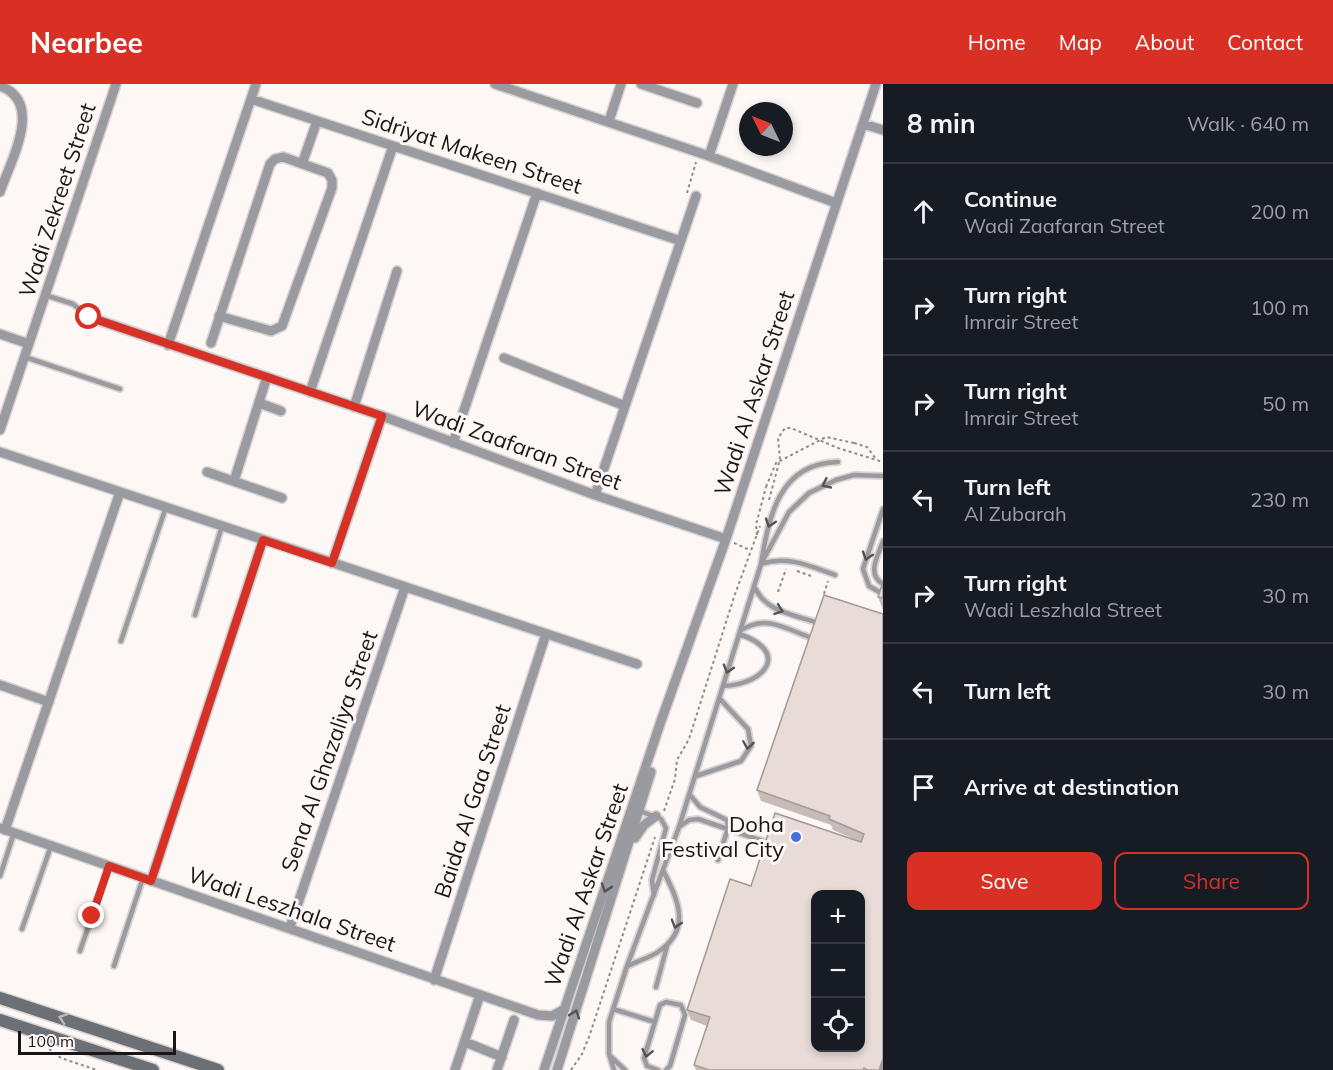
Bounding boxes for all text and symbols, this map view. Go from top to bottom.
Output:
text: Nearbee [30,25,143,60]
text: Home [968,29,1026,55]
text: Map [1059,29,1102,55]
text: About [1135,29,1194,55]
text: Contact [1227,29,1303,55]
street label: Wadi Zekreet Street [12,99,102,301]
street label: Sidriyat Makeen Street [358,102,586,200]
north arrow [739,102,793,156]
text: 8 min [907,107,976,140]
text: Walk · 640 m [1187,111,1309,136]
text: Continue [964,185,1057,213]
icon: ahead [907,195,940,228]
text: 200 m [1250,199,1309,224]
text: Wadi Zaafaran Street [964,213,1165,238]
text: Turn right [964,281,1067,309]
street label: Wadi Al Askar Street [708,287,800,499]
icon: right [907,291,940,324]
text: 100 m [1250,295,1309,320]
route start [75,303,101,329]
text: Imrair Street [964,309,1078,334]
text: Turn right [964,377,1067,405]
icon: right [907,387,940,420]
text: 50 m [1262,391,1309,416]
street label: Wadi Zaafaran Street [408,394,626,496]
text: Imrair Street [964,405,1078,430]
text: Turn left [964,473,1051,501]
one-way arrow [822,477,833,489]
icon: left [907,483,940,516]
text: 230 m [1250,487,1309,512]
text: Al Zubarah [964,501,1067,526]
one-way arrow [765,517,778,528]
one-way arrow [862,550,875,561]
text: Turn right [964,569,1067,597]
icon: right [907,579,940,612]
text: 30 m [1262,583,1309,608]
text: Wadi Leszhala Street [964,597,1162,622]
one-way arrow [774,603,784,616]
street label: Sena Al Ghazaliya Street [275,627,384,875]
one-way arrow [723,663,735,674]
icon: left [907,675,940,708]
text: Turn left [964,677,1051,705]
text: 30 m [1262,679,1309,704]
street label: Baida Al Gaa Street [428,700,517,901]
one-way arrow [743,740,755,750]
icon: arrive [907,771,940,804]
text: Arrive at destination [964,773,1179,801]
street label: Wadi Al Askar Street [538,779,634,991]
place label: Doha Festival City [661,810,784,863]
marker: Doha Festival City [789,830,803,844]
button: Save [907,852,1102,910]
button: Share [1114,852,1309,910]
street label: Wadi Leszhala Street [184,860,400,958]
one-way arrow [601,882,613,893]
map controls [811,890,865,1052]
button: + [811,890,865,944]
route end [78,902,104,928]
one-way arrow [671,918,683,929]
button: − [811,944,865,998]
button: locate [811,998,865,1052]
one-way arrow [568,1009,580,1020]
one-way arrow [58,1013,69,1026]
scale bar [18,1028,176,1056]
text: 100 m [27,1031,74,1051]
one-way arrow [641,1047,654,1057]

